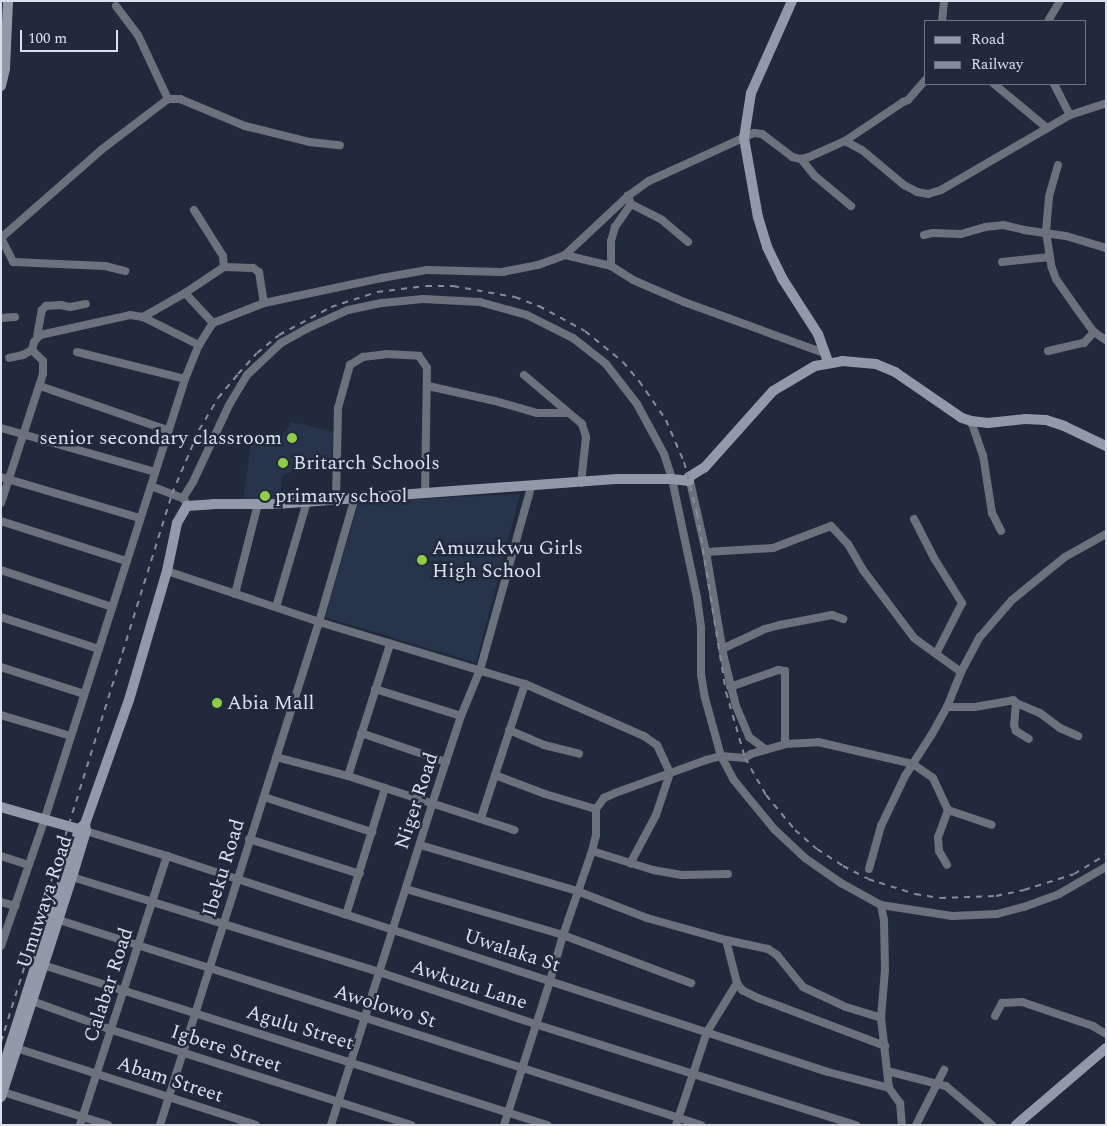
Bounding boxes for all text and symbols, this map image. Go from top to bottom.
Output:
scale bar [22,20,120,52]
legend [924,20,1087,85]
text: 100 m [28,27,67,50]
text: Road [971,28,1005,51]
text: Railway [971,53,1023,76]
place label: senior secondary classroom [39,426,282,450]
marker: senior secondary classroom [286,432,298,444]
place label: Britarch Schools [293,451,440,475]
marker: Britarch Schools [277,457,289,469]
place label: primary school [275,484,407,508]
marker: primary school [259,490,271,502]
place label: Amuzukwu Girls High School [432,536,583,583]
marker: Amuzukwu Girls High School [416,554,428,566]
place label: Abia Mall [227,691,314,715]
marker: Abia Mall [211,697,223,709]
street label: Niger Road [390,749,444,853]
street label: Ibeku Road [198,816,250,920]
street label: Umuwaya Road [12,832,78,972]
street label: Uwalaka St [461,924,563,978]
street label: Calabar Road [79,925,139,1045]
street label: Awkuzu Lane [408,955,530,1015]
street label: Awolowo St [331,980,439,1034]
street label: Agulu Street [243,1000,357,1056]
street label: Igbere Street [168,1020,284,1078]
street label: Abam Street [114,1052,226,1108]

